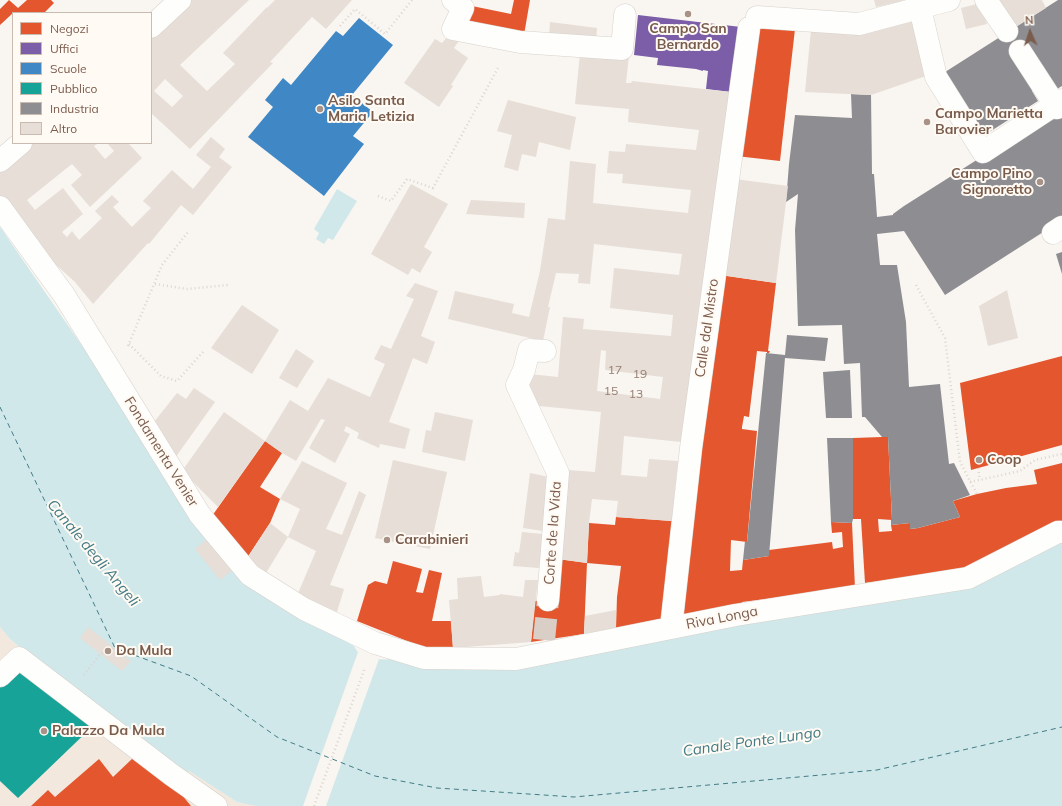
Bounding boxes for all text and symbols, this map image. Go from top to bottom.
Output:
marker: Campo San Bernardo [683,9,693,19]
legend [12,12,152,144]
north arrow [1010,12,1050,52]
text: N [1025,13,1034,27]
text: Negozi [50,21,89,36]
place label: Campo San Bernardo [649,21,727,54]
text: Uffici [50,41,78,56]
text: Scuole [50,61,87,76]
text: Pubblico [50,81,97,96]
place label: Asilo Santa Maria Letizia [328,93,415,126]
text: Industria [50,101,99,116]
marker: Asilo Santa Maria Letizia [315,104,325,114]
place label: Campo Marietta Barovier [935,106,1043,138]
marker: Campo Marietta Barovier [922,117,932,127]
text: Altro [50,121,77,136]
place label: Campo Pino Signoretto [951,166,1032,198]
marker: Campo Pino Signoretto [1035,177,1045,187]
street label: Calle dal Mistro [692,278,722,378]
house number: 17 [608,363,622,377]
house number: 19 [633,367,647,381]
house number: 15 [604,384,618,398]
house number: 13 [629,387,643,401]
street label: Fondamenta Venier [120,394,202,510]
place label: Coop [987,452,1021,468]
marker: Coop [974,455,984,465]
street label: Corte de la Vida [541,481,565,585]
water label: Canale degli Angeli [43,496,143,610]
place label: Carabinieri [395,532,468,548]
marker: Carabinieri [382,535,392,545]
street label: Riva Longa [685,603,759,633]
place label: Da Mula [116,643,172,659]
marker: Da Mula [103,646,113,656]
place label: Palazzo Da Mula [52,723,165,739]
water label: Canale Ponte Lungo [682,723,822,761]
marker: Palazzo Da Mula [39,726,49,736]

